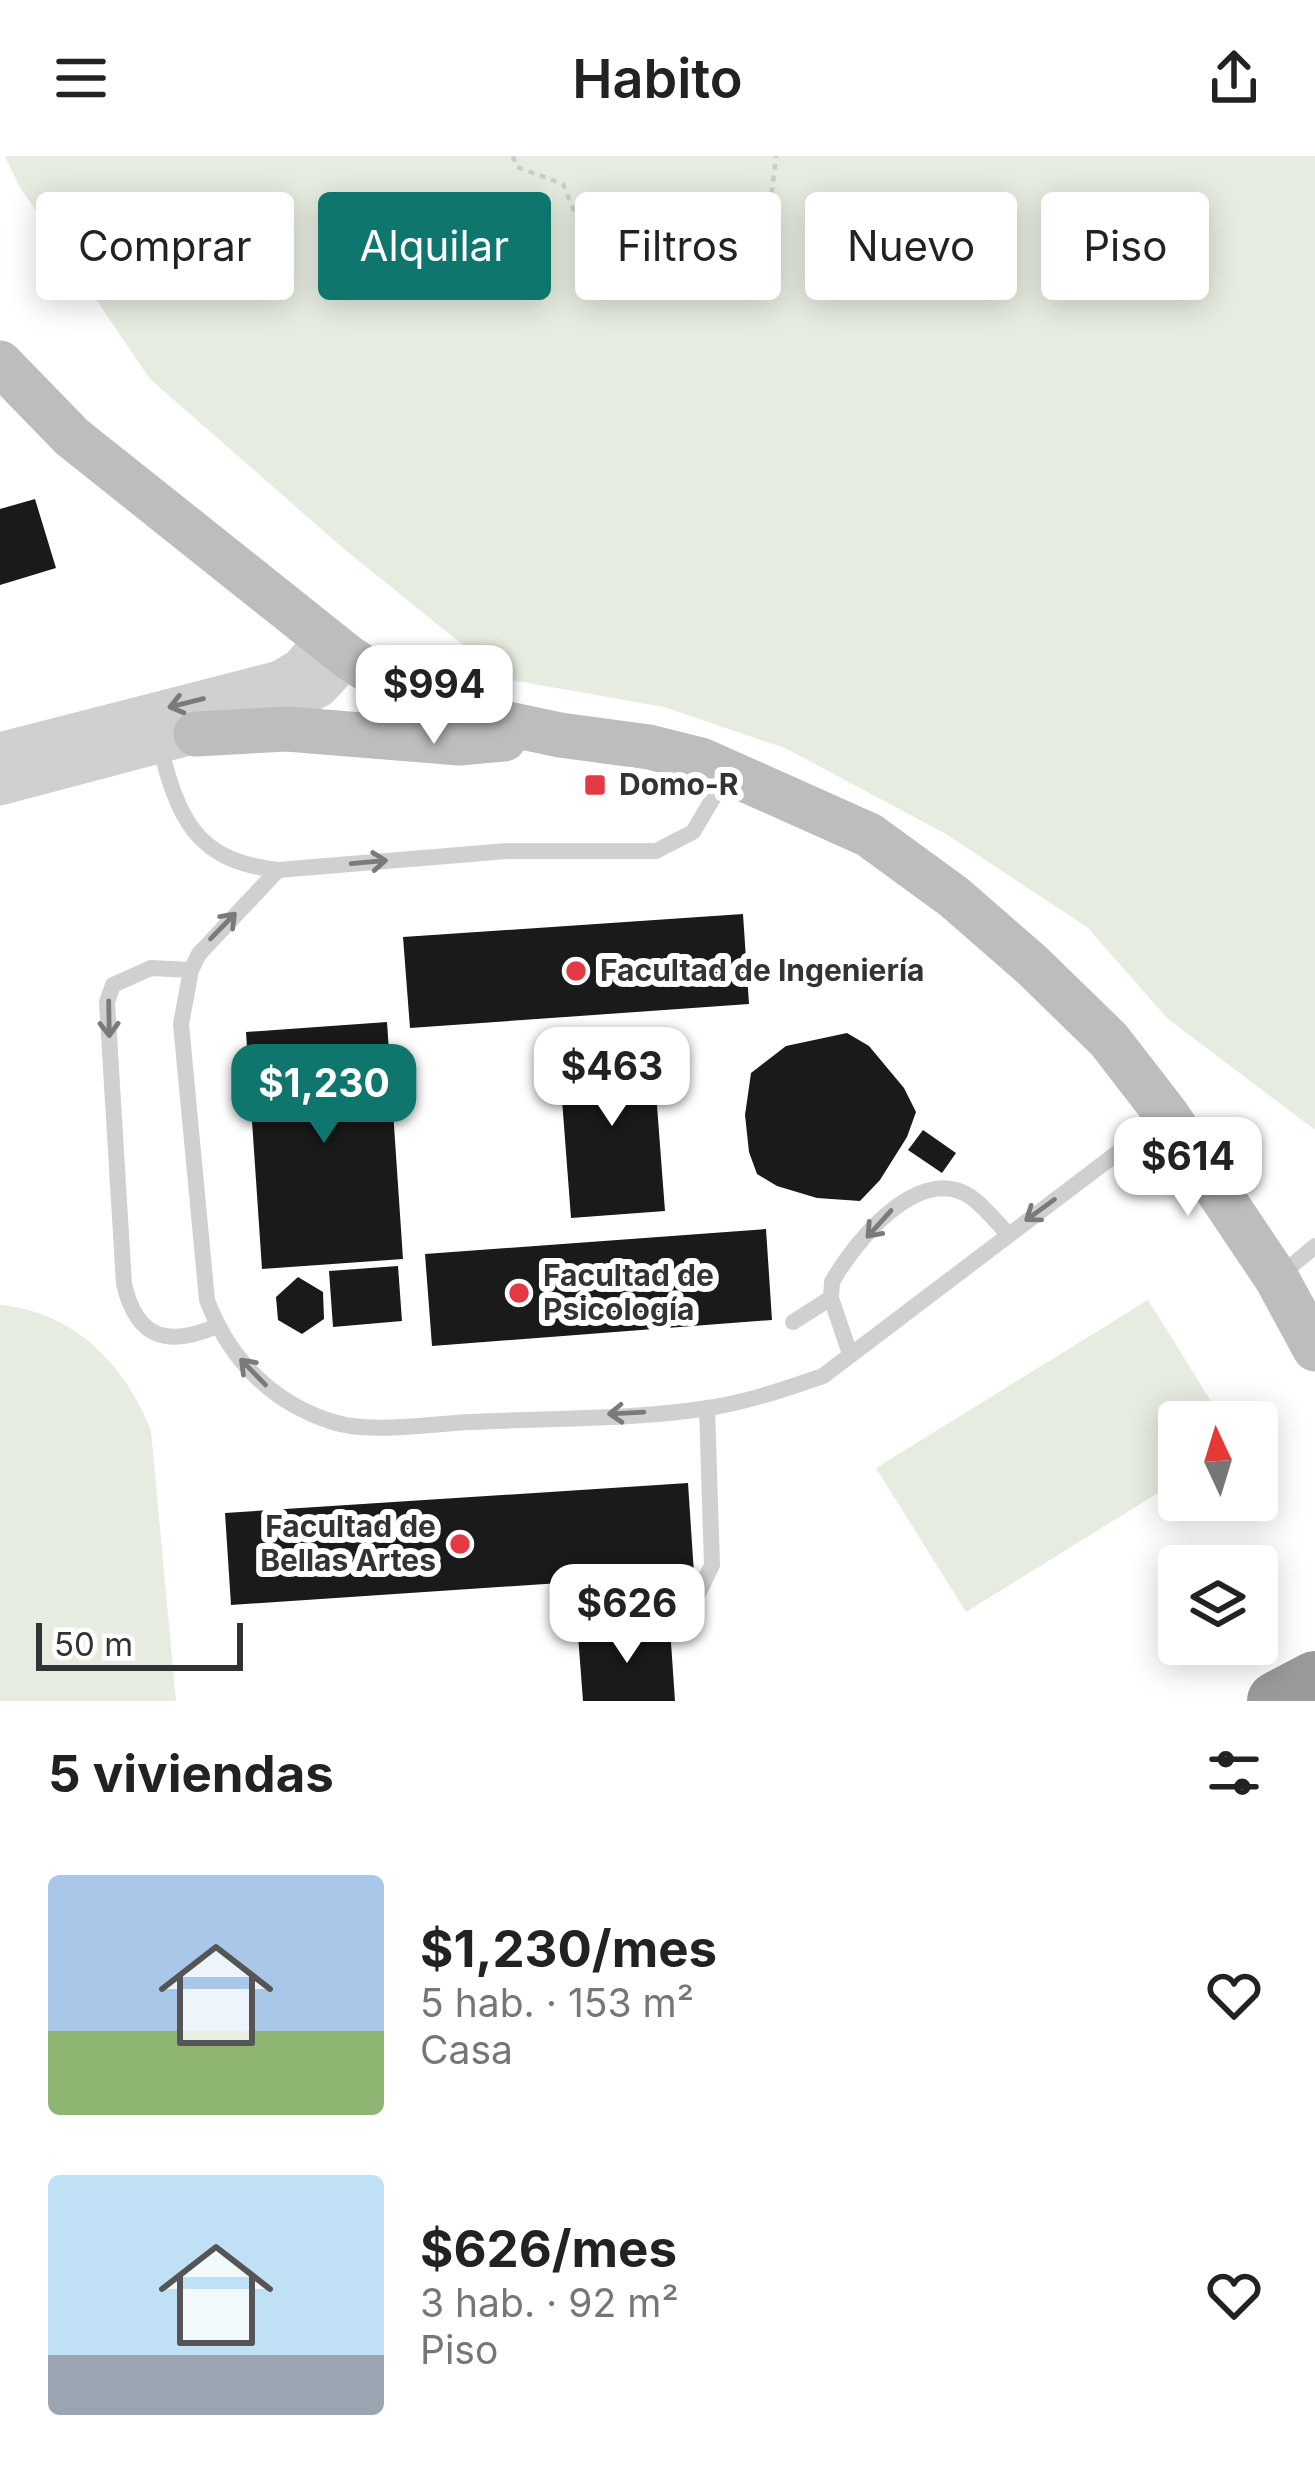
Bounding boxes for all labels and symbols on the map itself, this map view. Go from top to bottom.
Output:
pin: $994 [363,645,505,747]
one-way arrow [167,693,205,715]
place label: Domo-R [619,766,739,802]
marker: Domo-R [582,772,608,798]
one-way arrow [349,850,388,873]
one-way arrow [209,912,237,941]
place label: Facultad de Ingeniería [600,952,924,988]
marker: Facultad de Ingeniería [563,958,589,984]
one-way arrow [97,999,120,1038]
pin: $463 [541,1027,683,1129]
pin: $1,230 [226,1044,422,1146]
pin: $614 [1117,1117,1259,1219]
one-way arrow [1024,1197,1056,1223]
one-way arrow [866,1209,893,1239]
place label: Facultad de Psicología [543,1257,714,1327]
marker: Facultad de Psicología [506,1280,532,1306]
one-way arrow [240,1358,268,1387]
north arrow [1158,1401,1278,1521]
one-way arrow [607,1402,646,1425]
place label: Facultad de Bellas Artes [260,1508,436,1578]
marker: Facultad de Bellas Artes [447,1531,473,1557]
pin: $626 [556,1564,698,1666]
scale bar [36,1617,243,1670]

